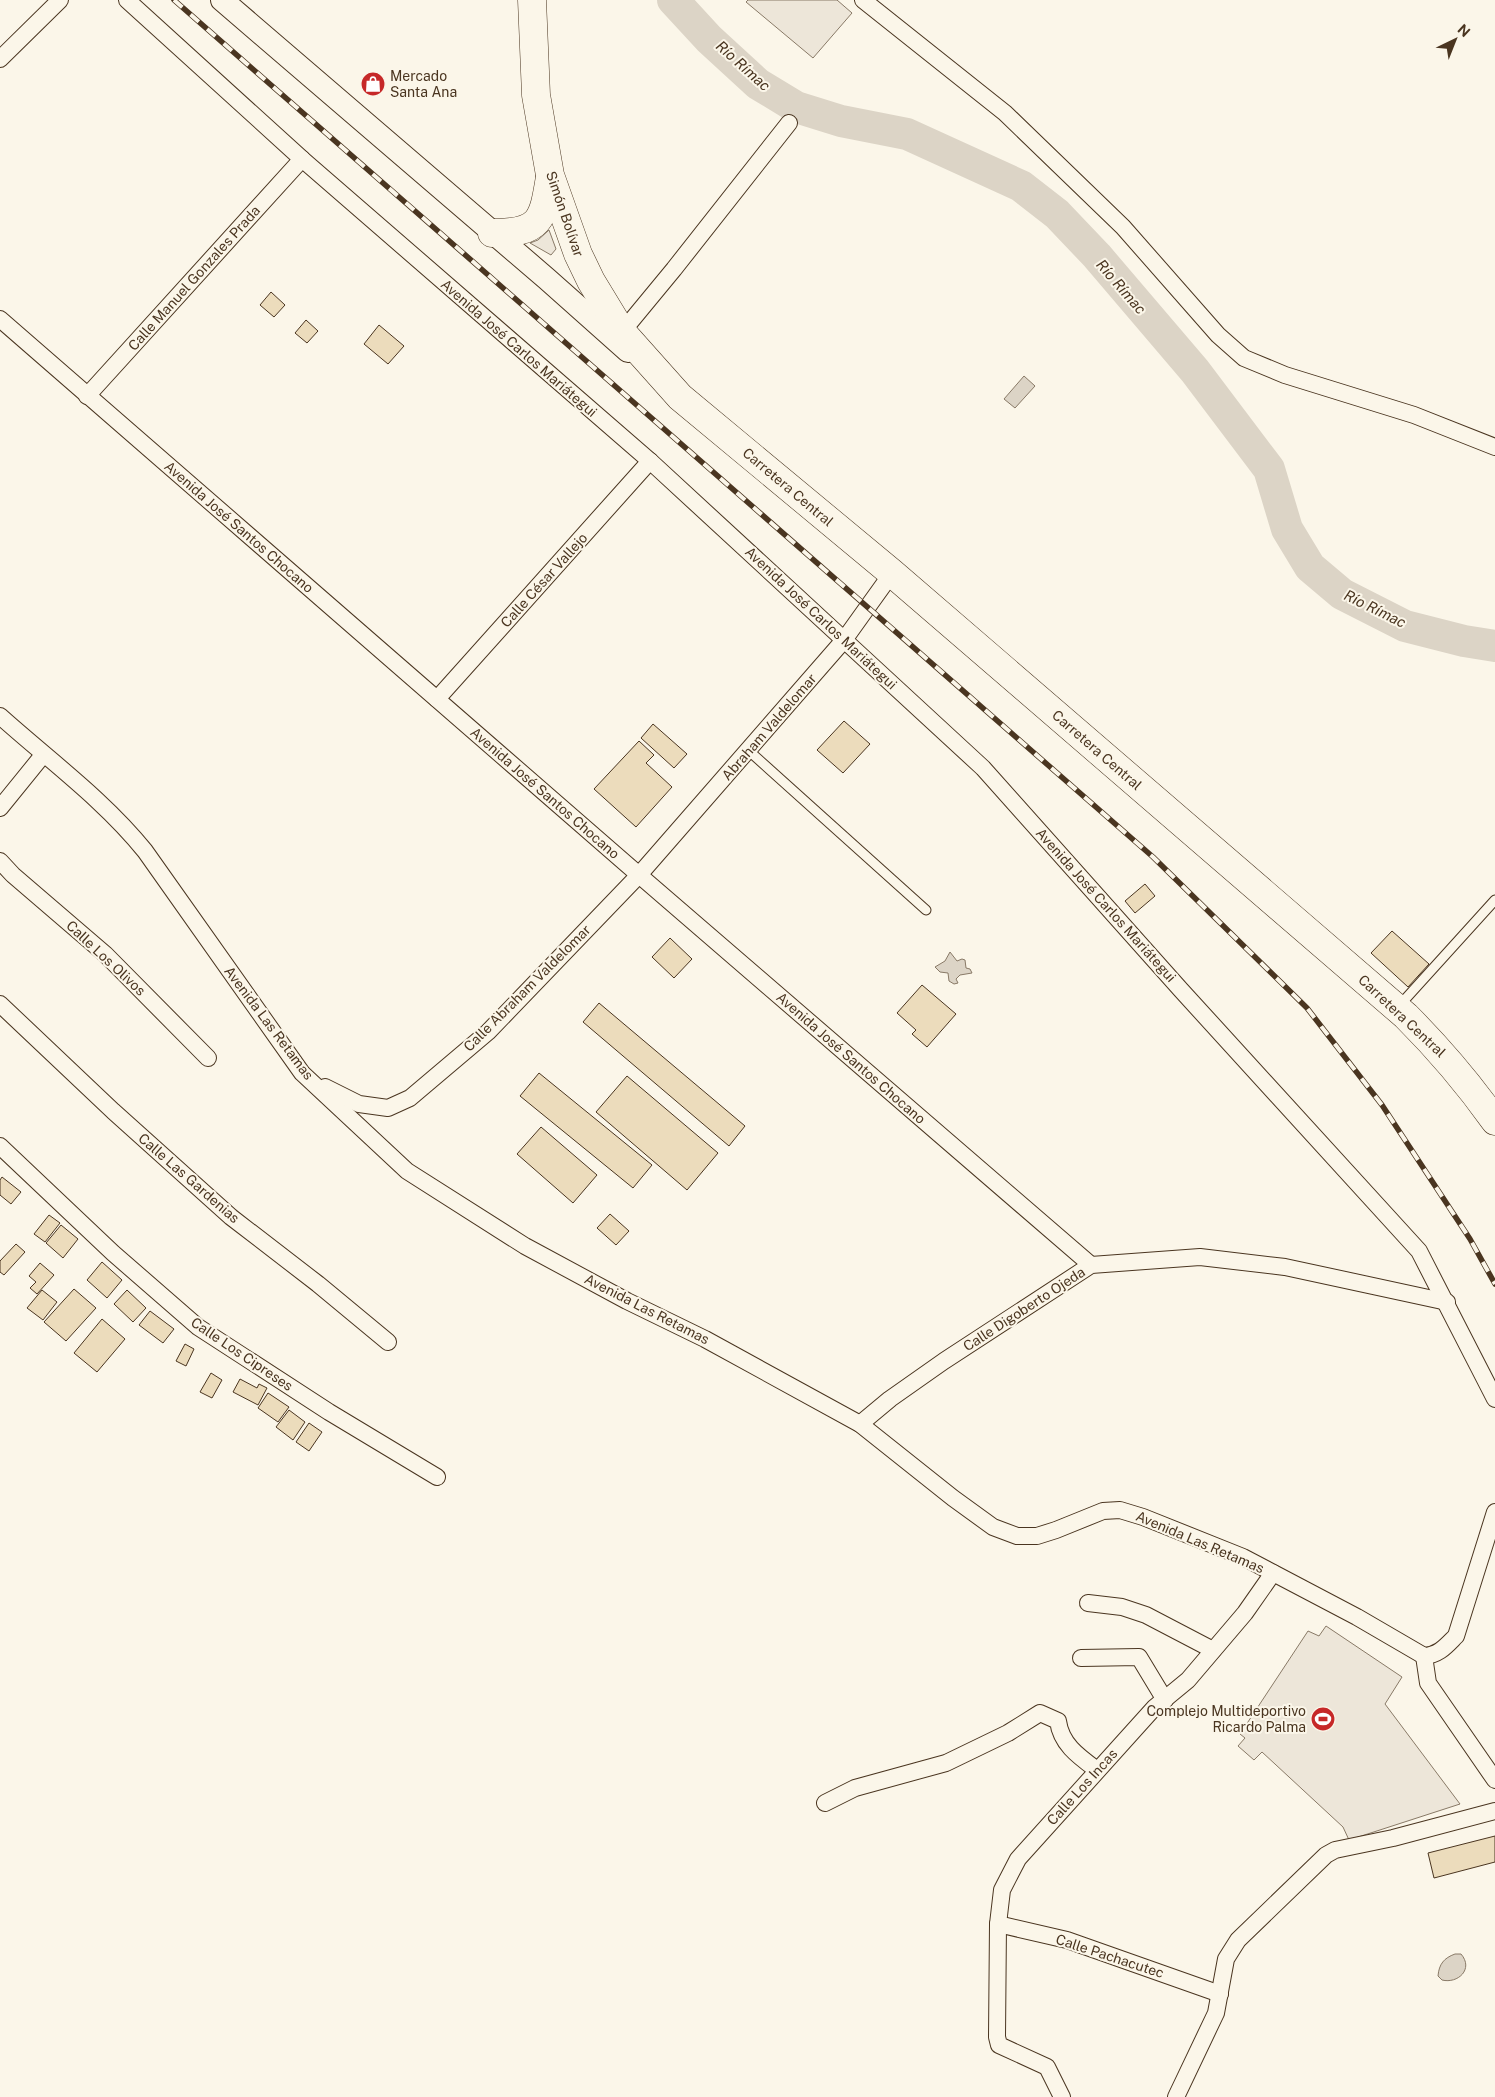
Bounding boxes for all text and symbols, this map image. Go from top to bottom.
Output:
north arrow [1430,15,1480,65]
text: N [1454,21,1473,40]
water label: Río Rímac [713,37,774,94]
place label: Mercado Santa Ana [390,68,457,100]
shop icon: Mercado Santa Ana [360,71,386,97]
street label: Simón Bolívar [543,169,587,259]
street label: Calle Manuel Gonzales Prada [125,202,263,354]
water label: Río Rímac [1093,256,1150,318]
street label: Avenida José Carlos Mariátegui [438,276,600,420]
street label: Carretera Central [739,444,837,530]
street label: Avenida José Santos Chocano [161,458,317,596]
street label: Calle César Vallejo [497,529,591,630]
street label: Avenida José Carlos Mariátegui [742,543,900,693]
water label: Río Rímac [1341,586,1409,631]
street label: Abraham Valdelomar [718,670,820,784]
street label: Carretera Central [1049,707,1145,793]
street label: Avenida José Santos Chocano [467,724,623,862]
street label: Avenida José Carlos Mariátegui [1033,825,1179,985]
street label: Calle Los Olivos [63,917,149,999]
street label: Calle Abraham Valdelomar [460,921,594,1055]
street label: Avenida Las Retamas [221,963,317,1083]
street label: Carretera Central [1355,972,1449,1060]
street label: Avenida José Santos Chocano [773,989,929,1127]
street label: Calle Las Gardenias [135,1130,243,1226]
street label: Calle Digoberto Ojeda [960,1264,1088,1354]
street label: Avenida Las Retamas [582,1271,712,1347]
street label: Calle Los Cipreses [188,1314,296,1394]
street label: Avenida Las Retamas [1133,1508,1267,1576]
place label: Complejo Multideportivo Ricardo Palma [1147,1703,1306,1735]
sports icon: Complejo Multideportivo Ricardo Palma [1310,1706,1336,1732]
street label: Calle Los Incas [1044,1746,1120,1828]
street label: Calle Pachacutec [1054,1931,1166,1981]

